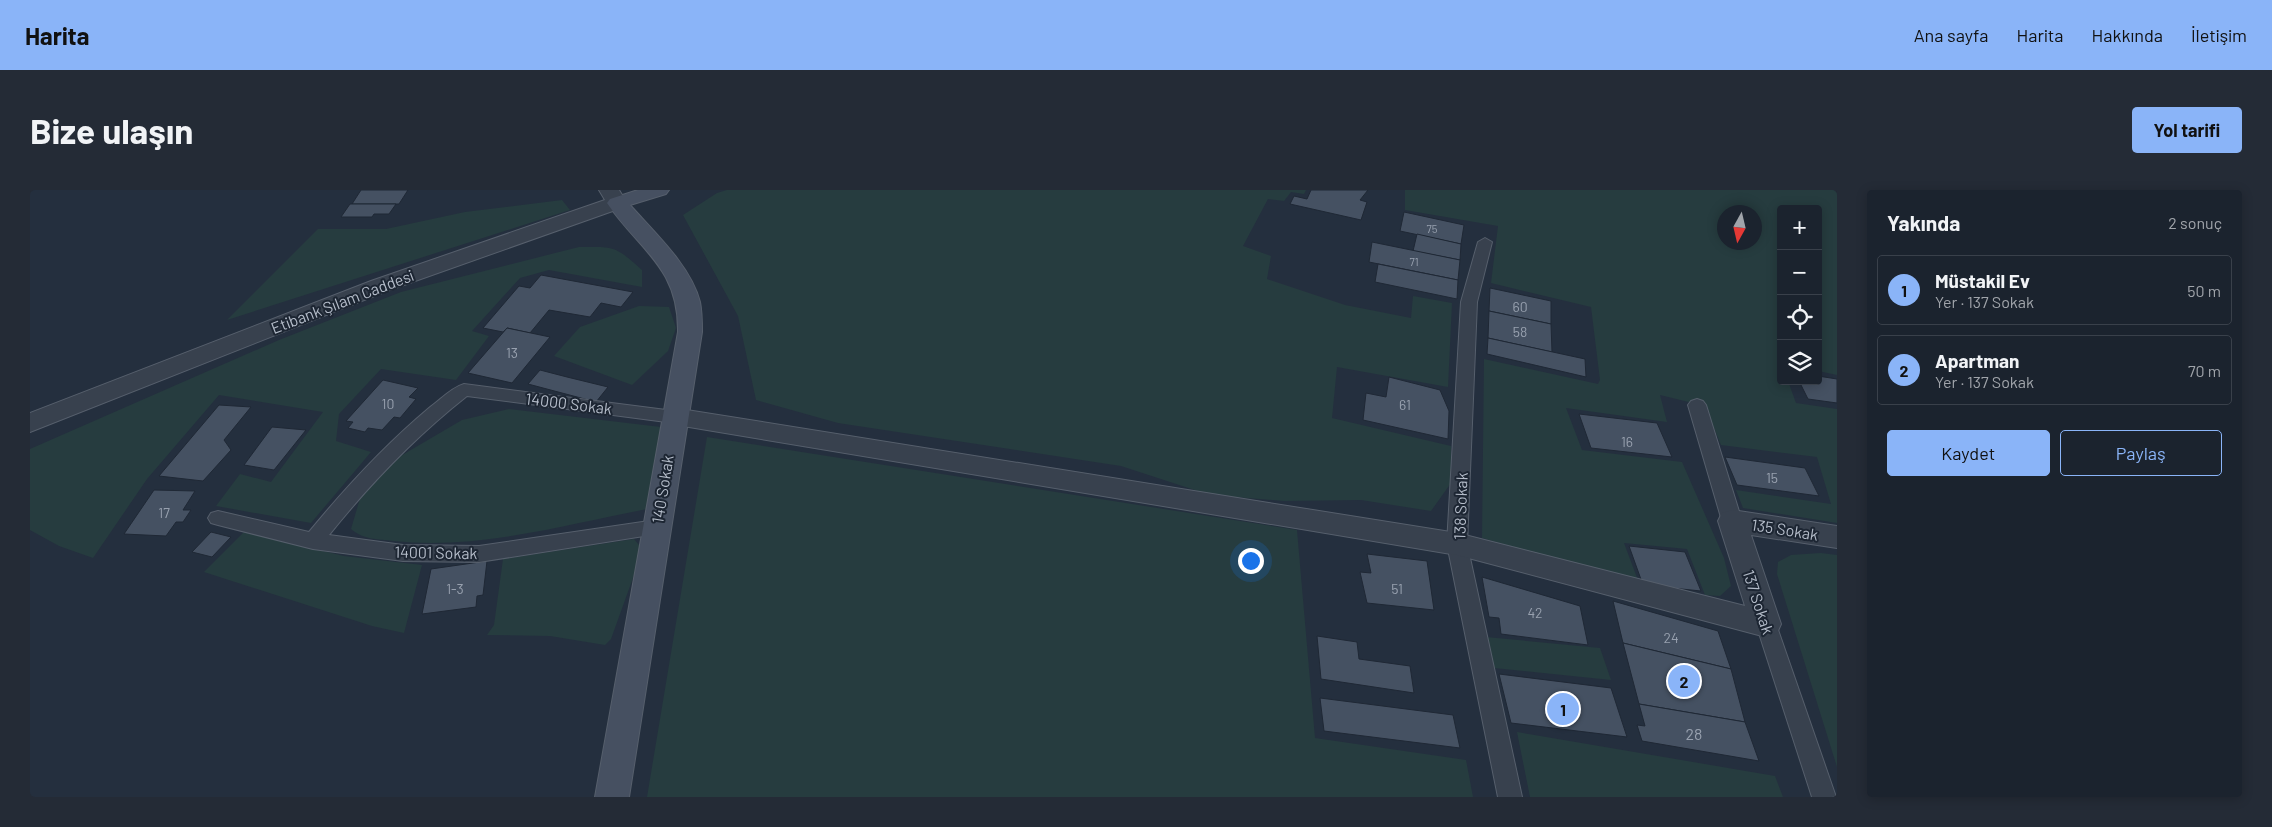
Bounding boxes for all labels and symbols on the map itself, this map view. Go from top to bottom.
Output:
north arrow [1717,205,1762,250]
house number: 75 [1427,222,1438,235]
house number: 71 [1409,255,1419,268]
street label: Etibank Şılam Caddesi [268,265,416,337]
house number: 60 [1512,298,1528,315]
house number: 58 [1513,323,1527,340]
house number: 13 [506,344,518,361]
street label: 14000 Sokak [525,388,613,418]
house number: 10 [382,395,394,412]
house number: 61 [1399,396,1411,413]
house number: 16 [1621,433,1633,450]
street label: 140 Sokak [647,454,677,524]
house number: 15 [1766,469,1778,486]
street label: 138 Sokak [1449,472,1471,540]
house number: 17 [158,504,170,521]
street label: 135 Sokak [1750,514,1820,544]
street label: 14001 Sokak [394,542,478,562]
your location [1238,548,1264,574]
street label: 137 Sokak [1740,567,1778,637]
house number: 1-3 [446,580,464,597]
house number: 51 [1391,580,1403,597]
house number: 42 [1527,604,1543,621]
house number: 24 [1663,629,1679,646]
pin: 2 [1668,662,1700,700]
pin: 1 [1547,690,1579,728]
house number: 28 [1686,724,1702,743]

